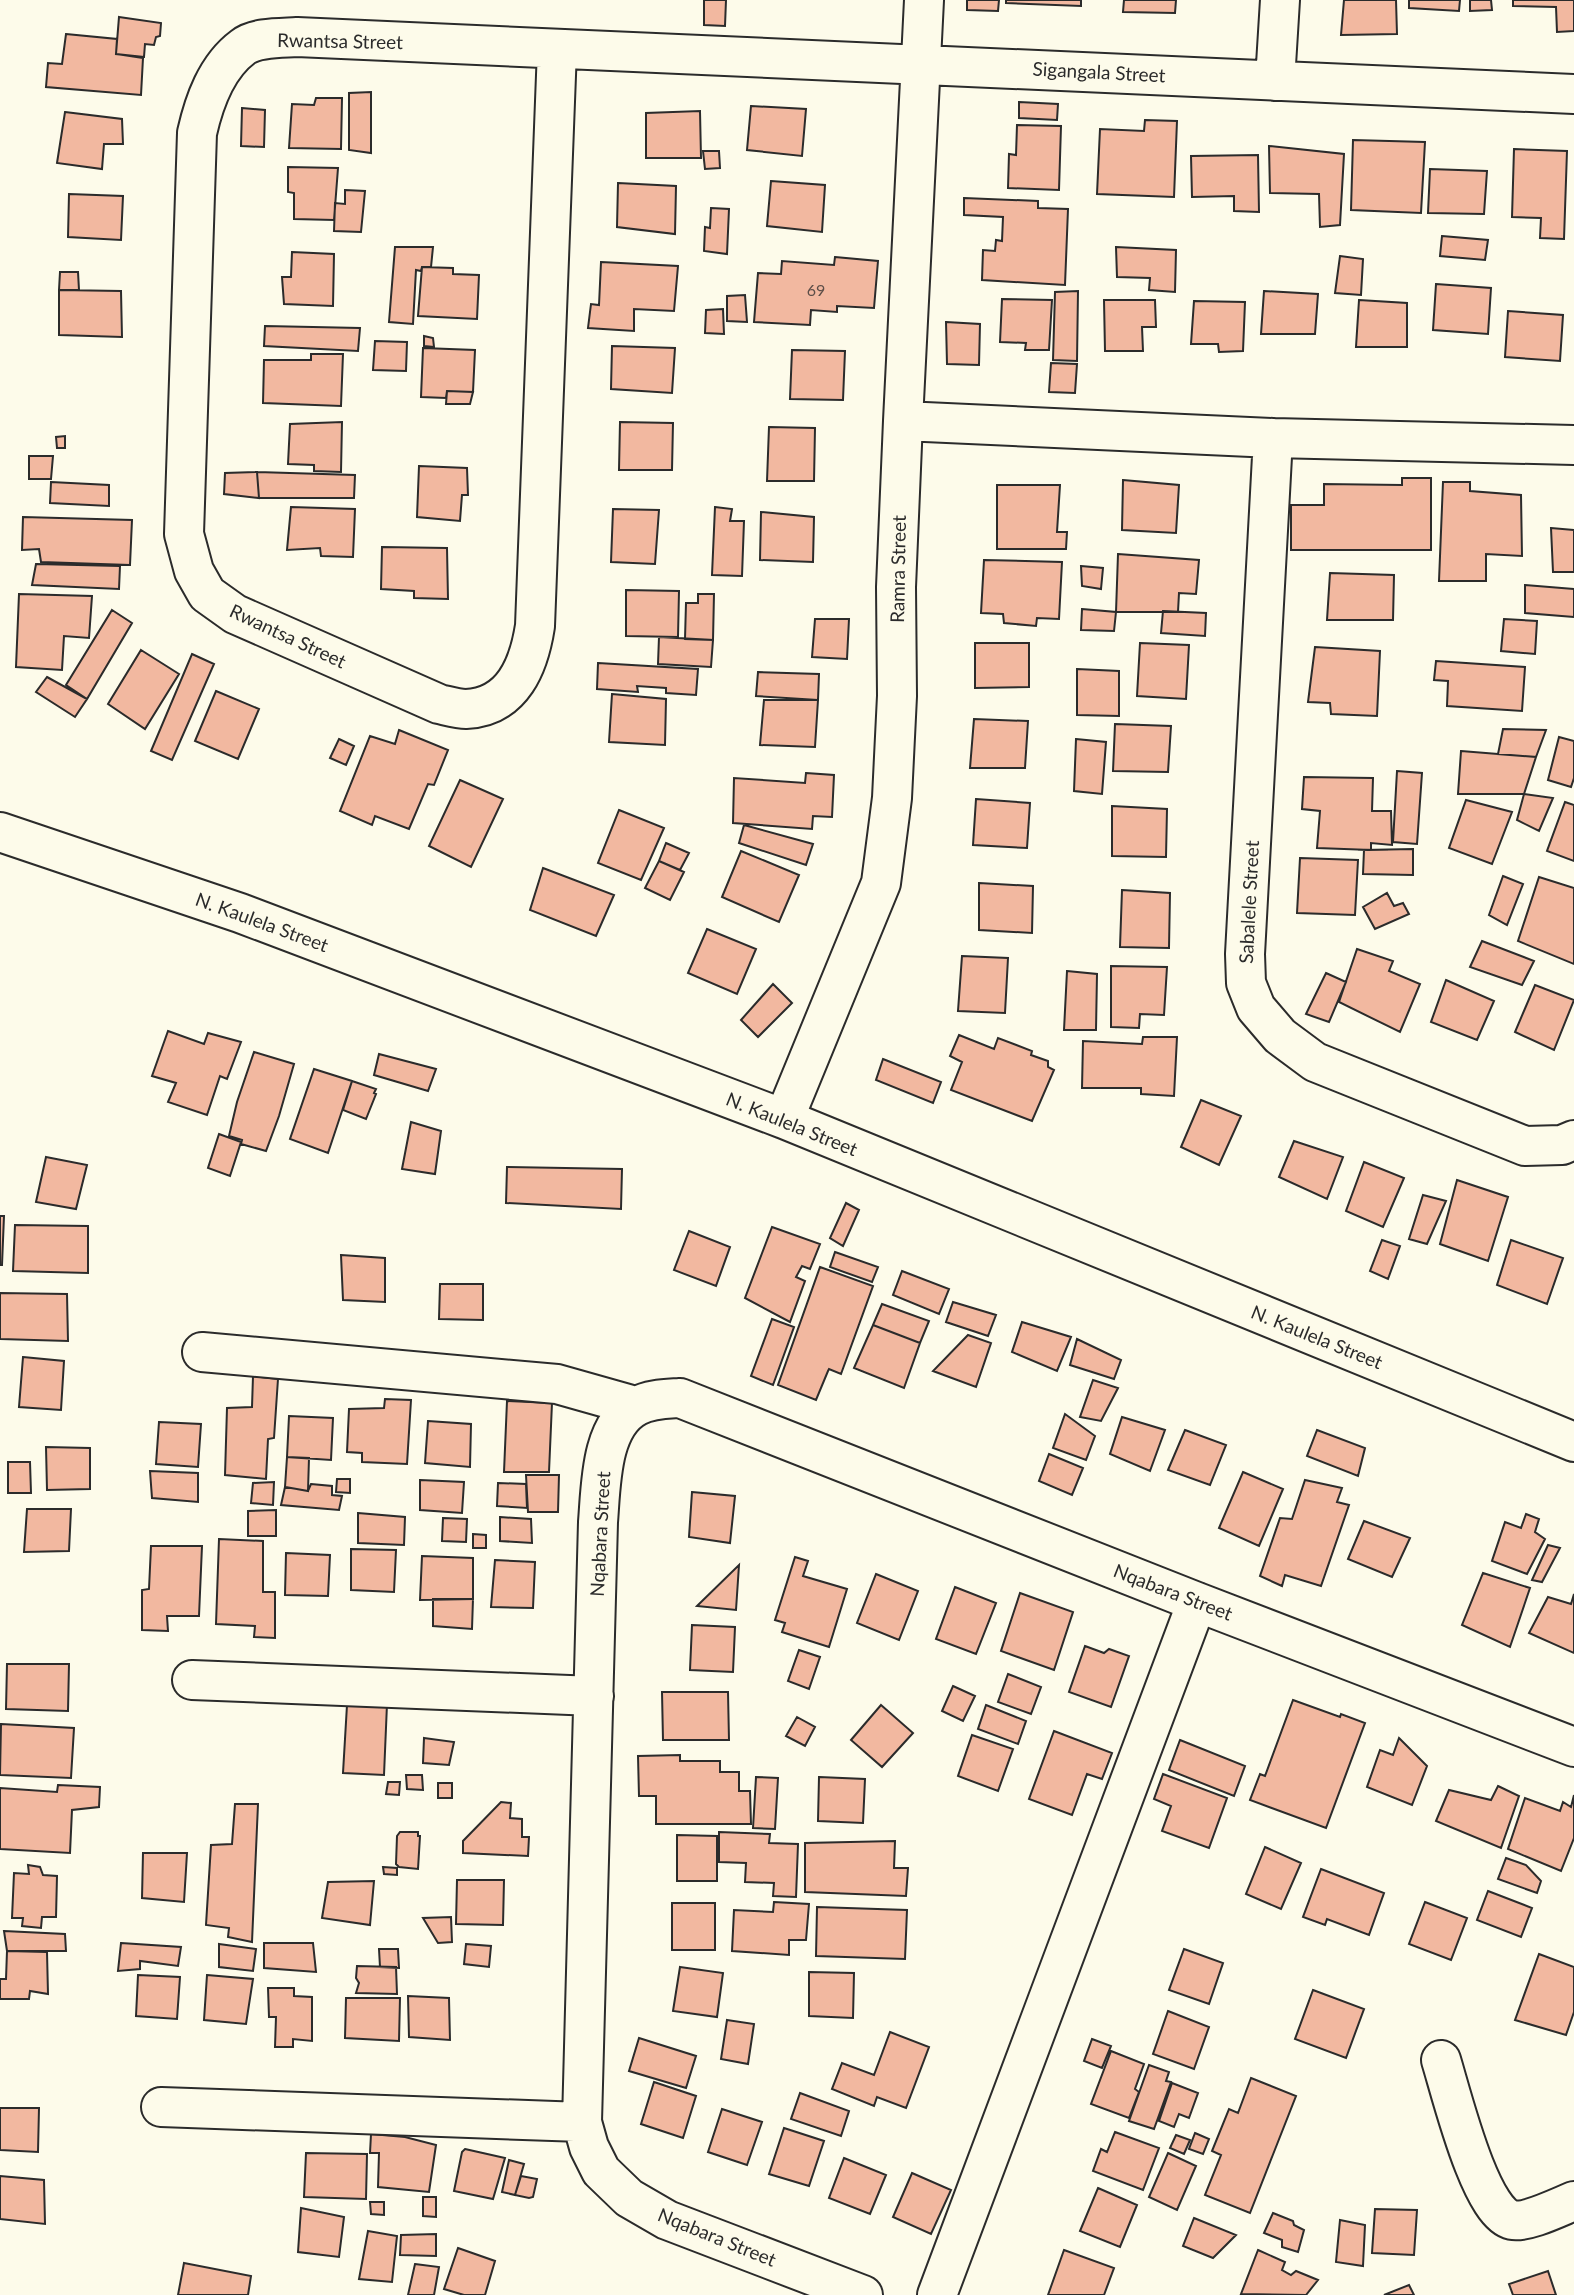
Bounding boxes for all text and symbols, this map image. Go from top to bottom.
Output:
street label: Rwantsa Street [277,28,403,53]
street label: Sigangala Street [1032,57,1166,86]
house number: 69 [807,280,825,299]
street label: Ramra Street [885,515,910,623]
street label: Rwantsa Street [226,599,350,673]
street label: Sabalele Street [1234,839,1263,964]
street label: N. Kaulela Street [193,887,332,956]
street label: N. Kaulela Street [723,1087,861,1160]
street label: N. Kaulela Street [1248,1300,1386,1373]
street label: Nqabara Street [585,1471,614,1597]
street label: Nqabara Street [1110,1558,1236,1625]
street label: Nqabara Street [655,2202,780,2271]

